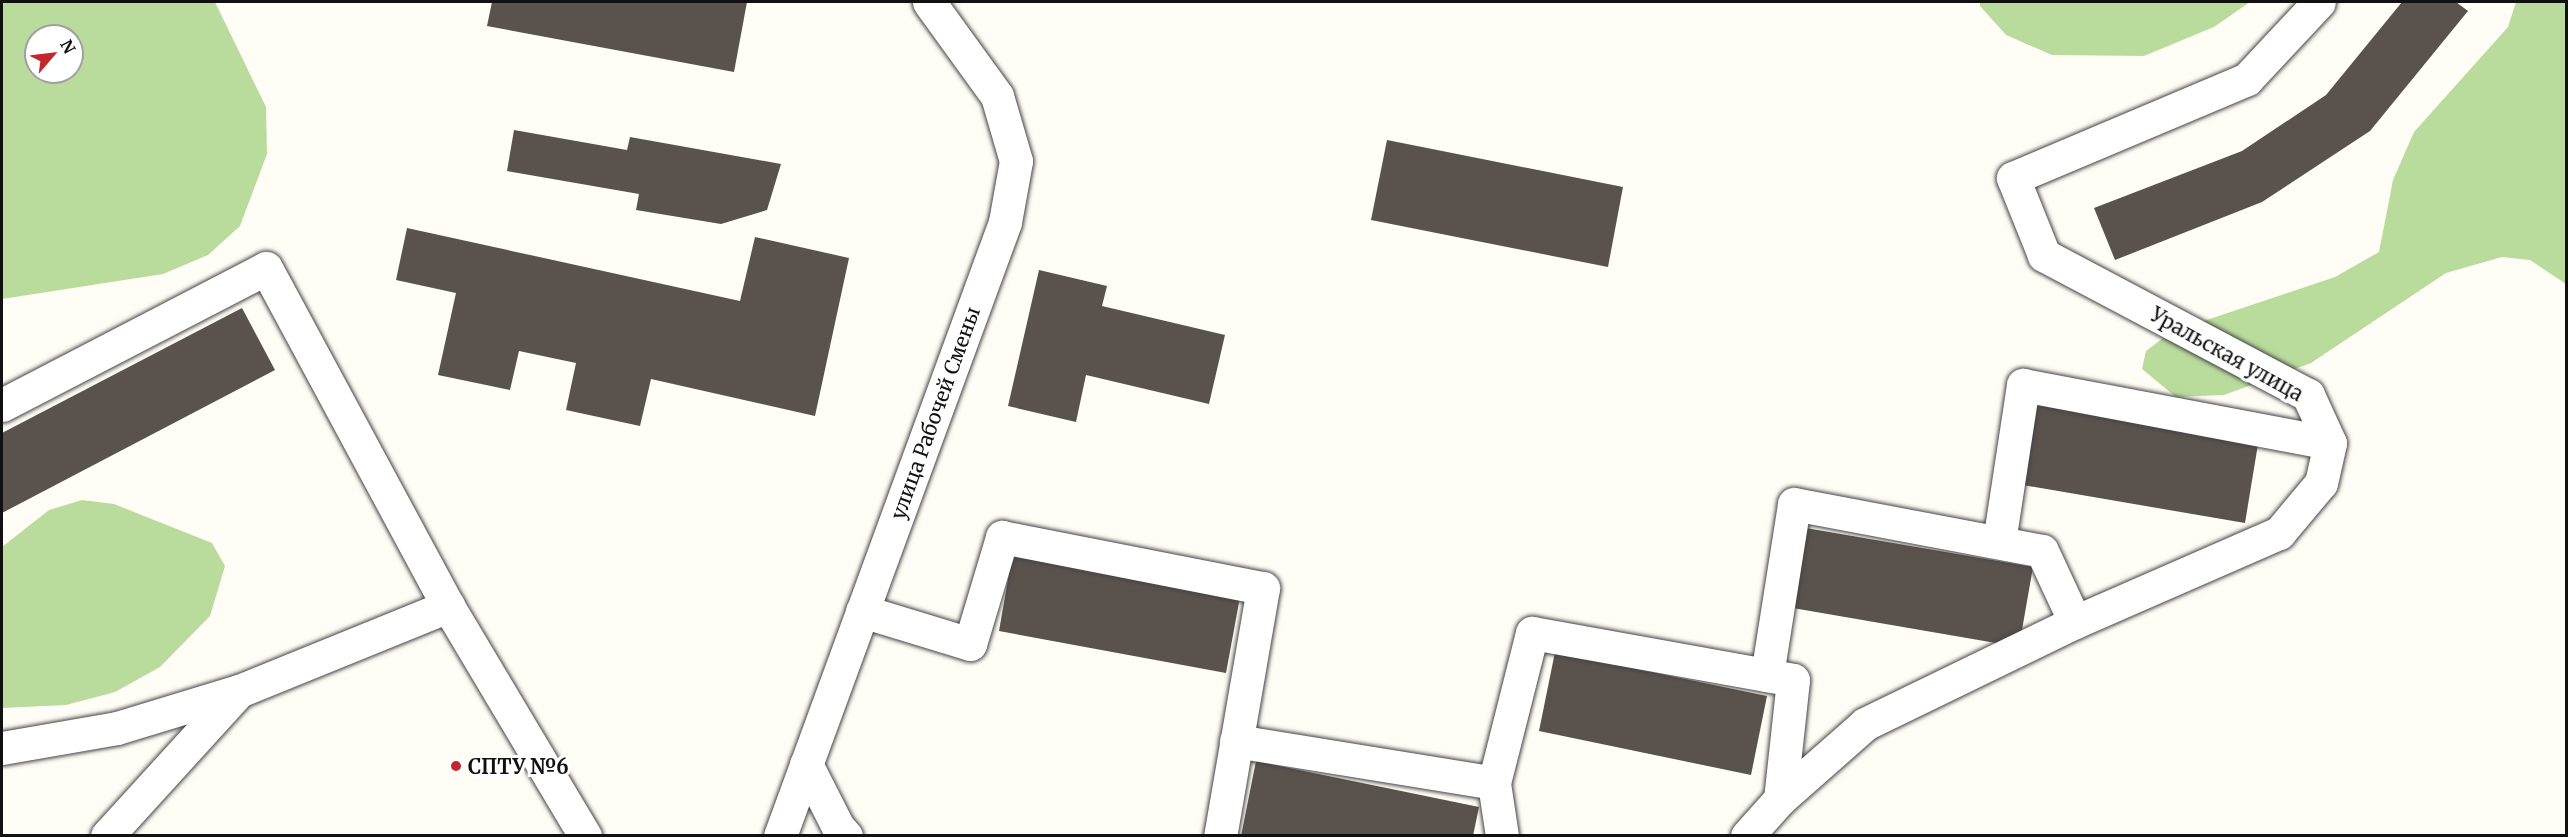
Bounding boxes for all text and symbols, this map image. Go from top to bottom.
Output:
north arrow [24,24,84,84]
text: N [56,36,80,57]
street label: Уральская улица [2147,302,2307,406]
street label: улица Рабочей Смены [885,303,985,523]
place label: СПТУ №6 [468,754,569,778]
marker: СПТУ №6 [449,759,463,773]

